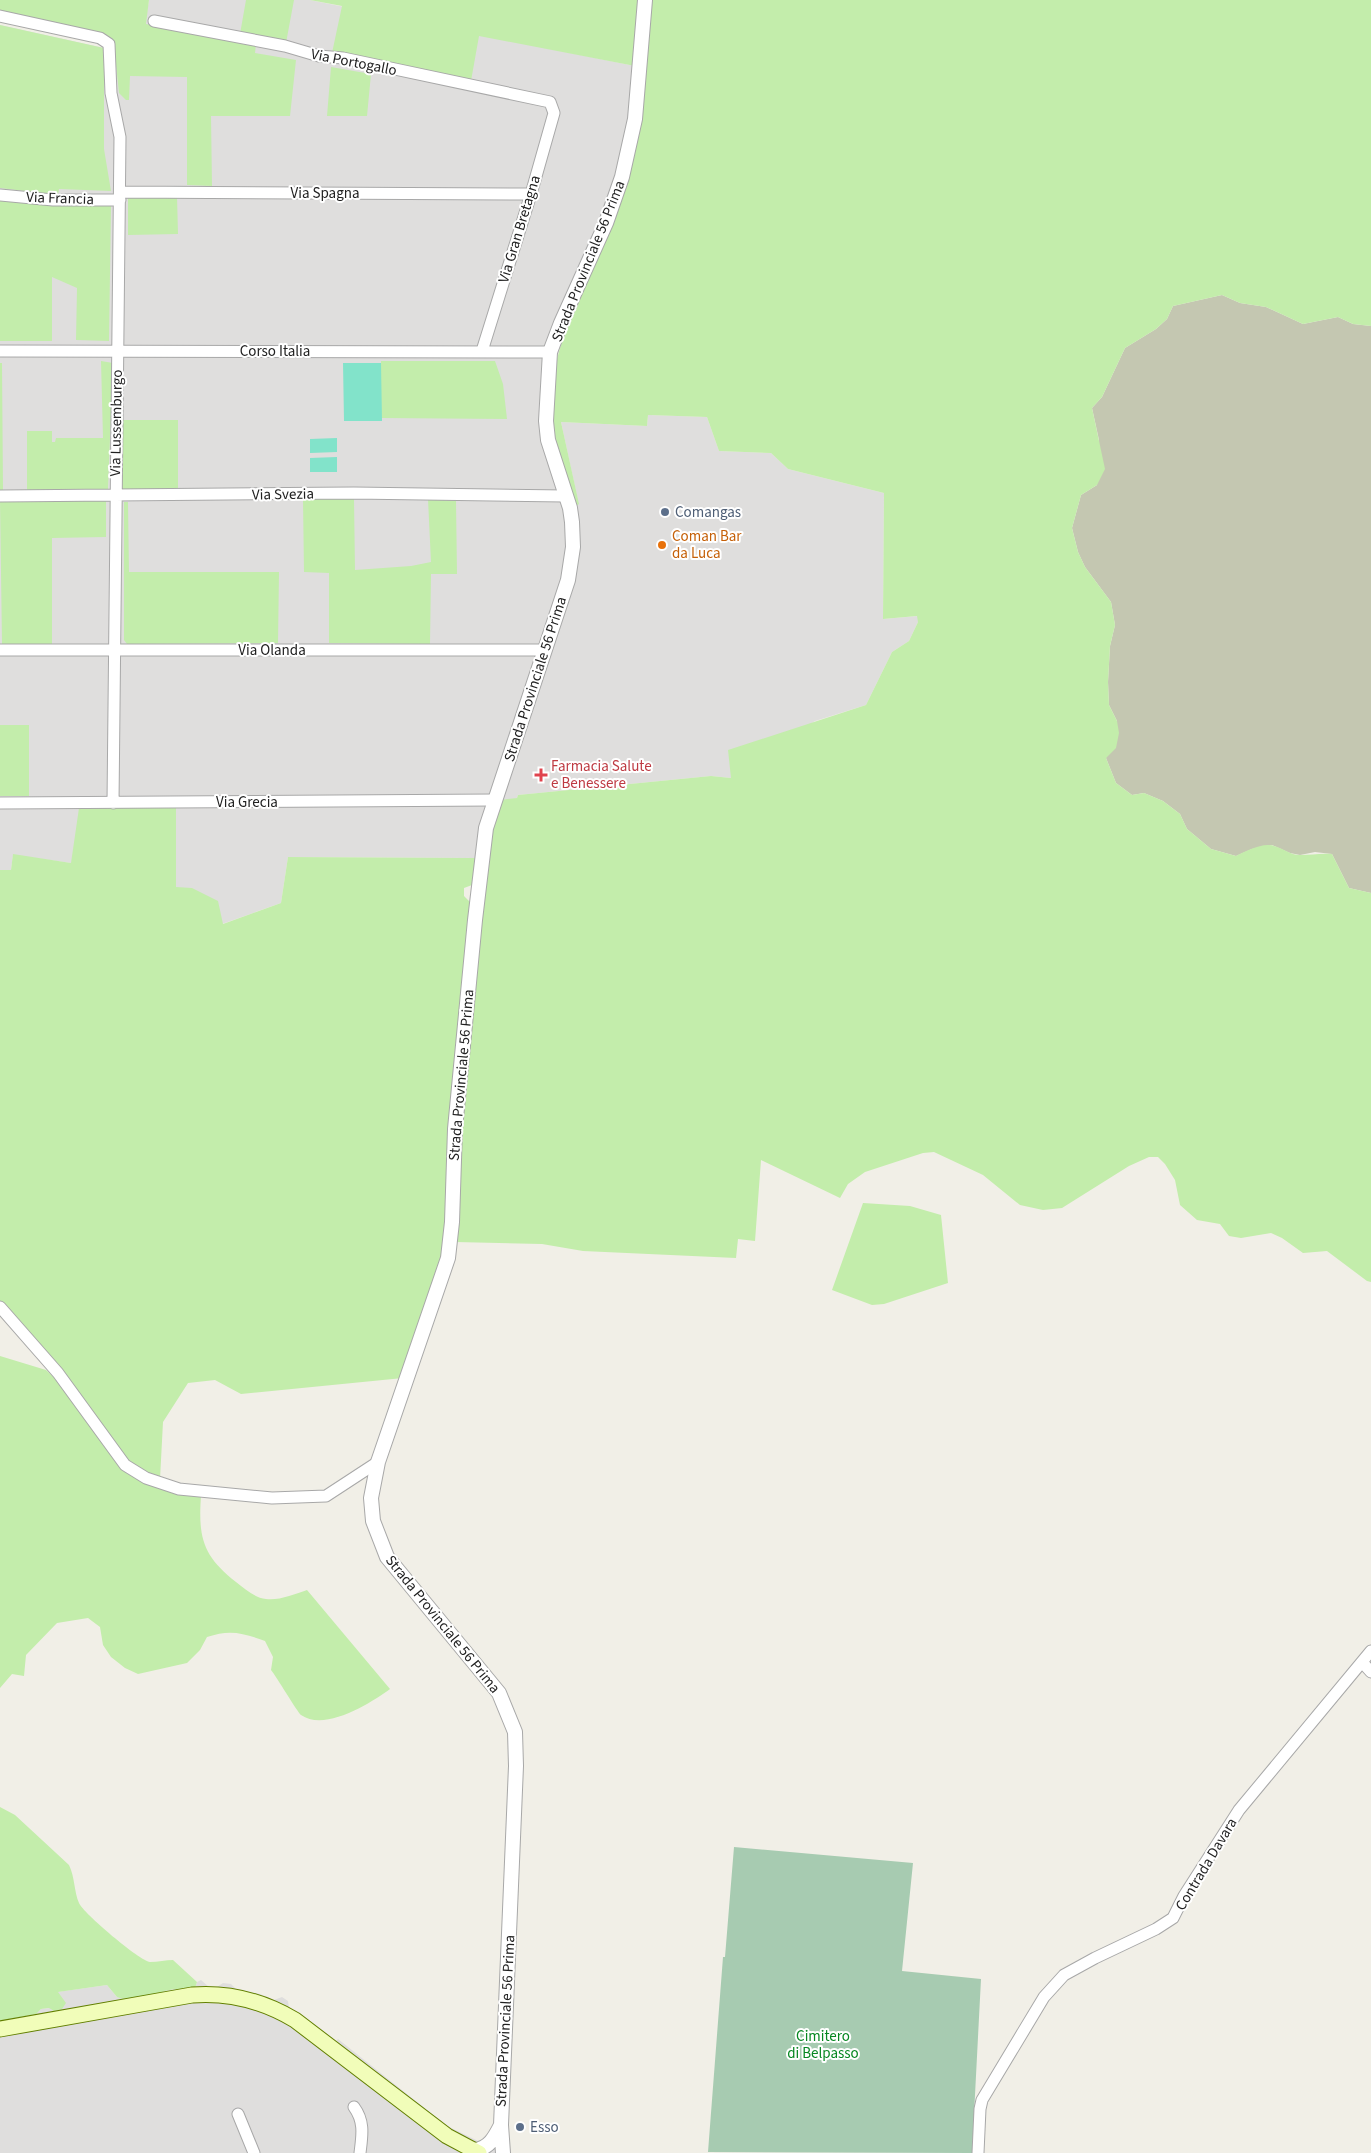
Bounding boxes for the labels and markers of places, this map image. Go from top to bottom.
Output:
place label: Comangas [675,502,741,523]
marker: Comangas [659,506,671,518]
place label: Coman Bar da Luca [672,526,742,564]
marker: Coman Bar da Luca [656,539,668,551]
place label: Farmacia Salute e Benessere [551,756,652,794]
marker: Farmacia Salute e Benessere [535,769,547,781]
place label: Esso [530,2117,559,2138]
marker: Esso [514,2121,526,2133]

